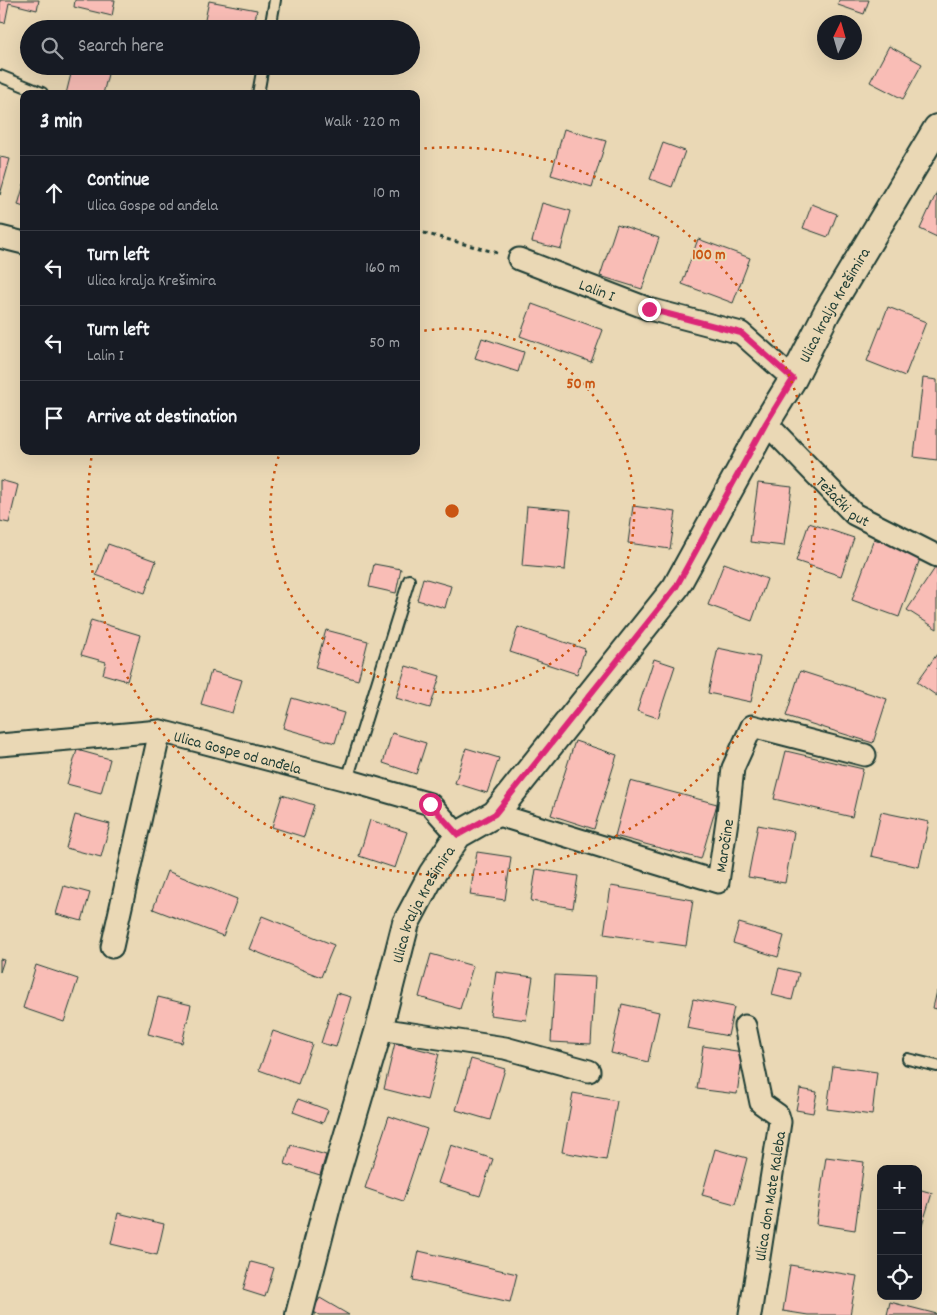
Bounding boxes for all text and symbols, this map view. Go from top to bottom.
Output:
north arrow [817,15,862,60]
search box [20,20,420,75]
icon: search [38,34,66,62]
text: Search here [78,34,164,61]
text: 3 min [40,108,82,138]
text: Walk · 220 m [325,111,400,134]
text: Continue [87,168,149,195]
icon: ahead [40,179,68,207]
text: 10 m [373,182,400,205]
text: Ulica Gospe od anđela [87,195,218,218]
text: Turn left [87,243,150,270]
street label: Ulica kralja Krešimira [794,243,877,367]
text: 100 m [692,245,726,267]
icon: left [40,254,68,282]
text: 160 m [365,257,400,280]
text: Ulica kralja Krešimira [87,270,216,293]
street label: Lalin I [575,274,618,309]
route end [638,298,661,321]
text: Turn left [87,318,150,345]
icon: left [40,329,68,357]
text: 50 m [369,332,400,355]
text: Lalin I [87,345,124,368]
text: 50 m [567,374,595,396]
icon: arrive [40,404,68,432]
text: Arrive at destination [87,405,237,432]
street label: Težački put [809,472,873,534]
centre of rings [443,502,461,520]
street label: Ulica Gospe od anđela [171,726,304,782]
route start [419,793,442,816]
street label: Maročine [711,818,741,874]
street label: Ulica kralja Krešimira [387,841,462,966]
street label: Ulica don Mate Kaleba [750,1129,793,1263]
map controls [877,1165,922,1300]
button: + [877,1165,922,1210]
button: − [877,1210,922,1255]
button: locate [877,1255,922,1300]

